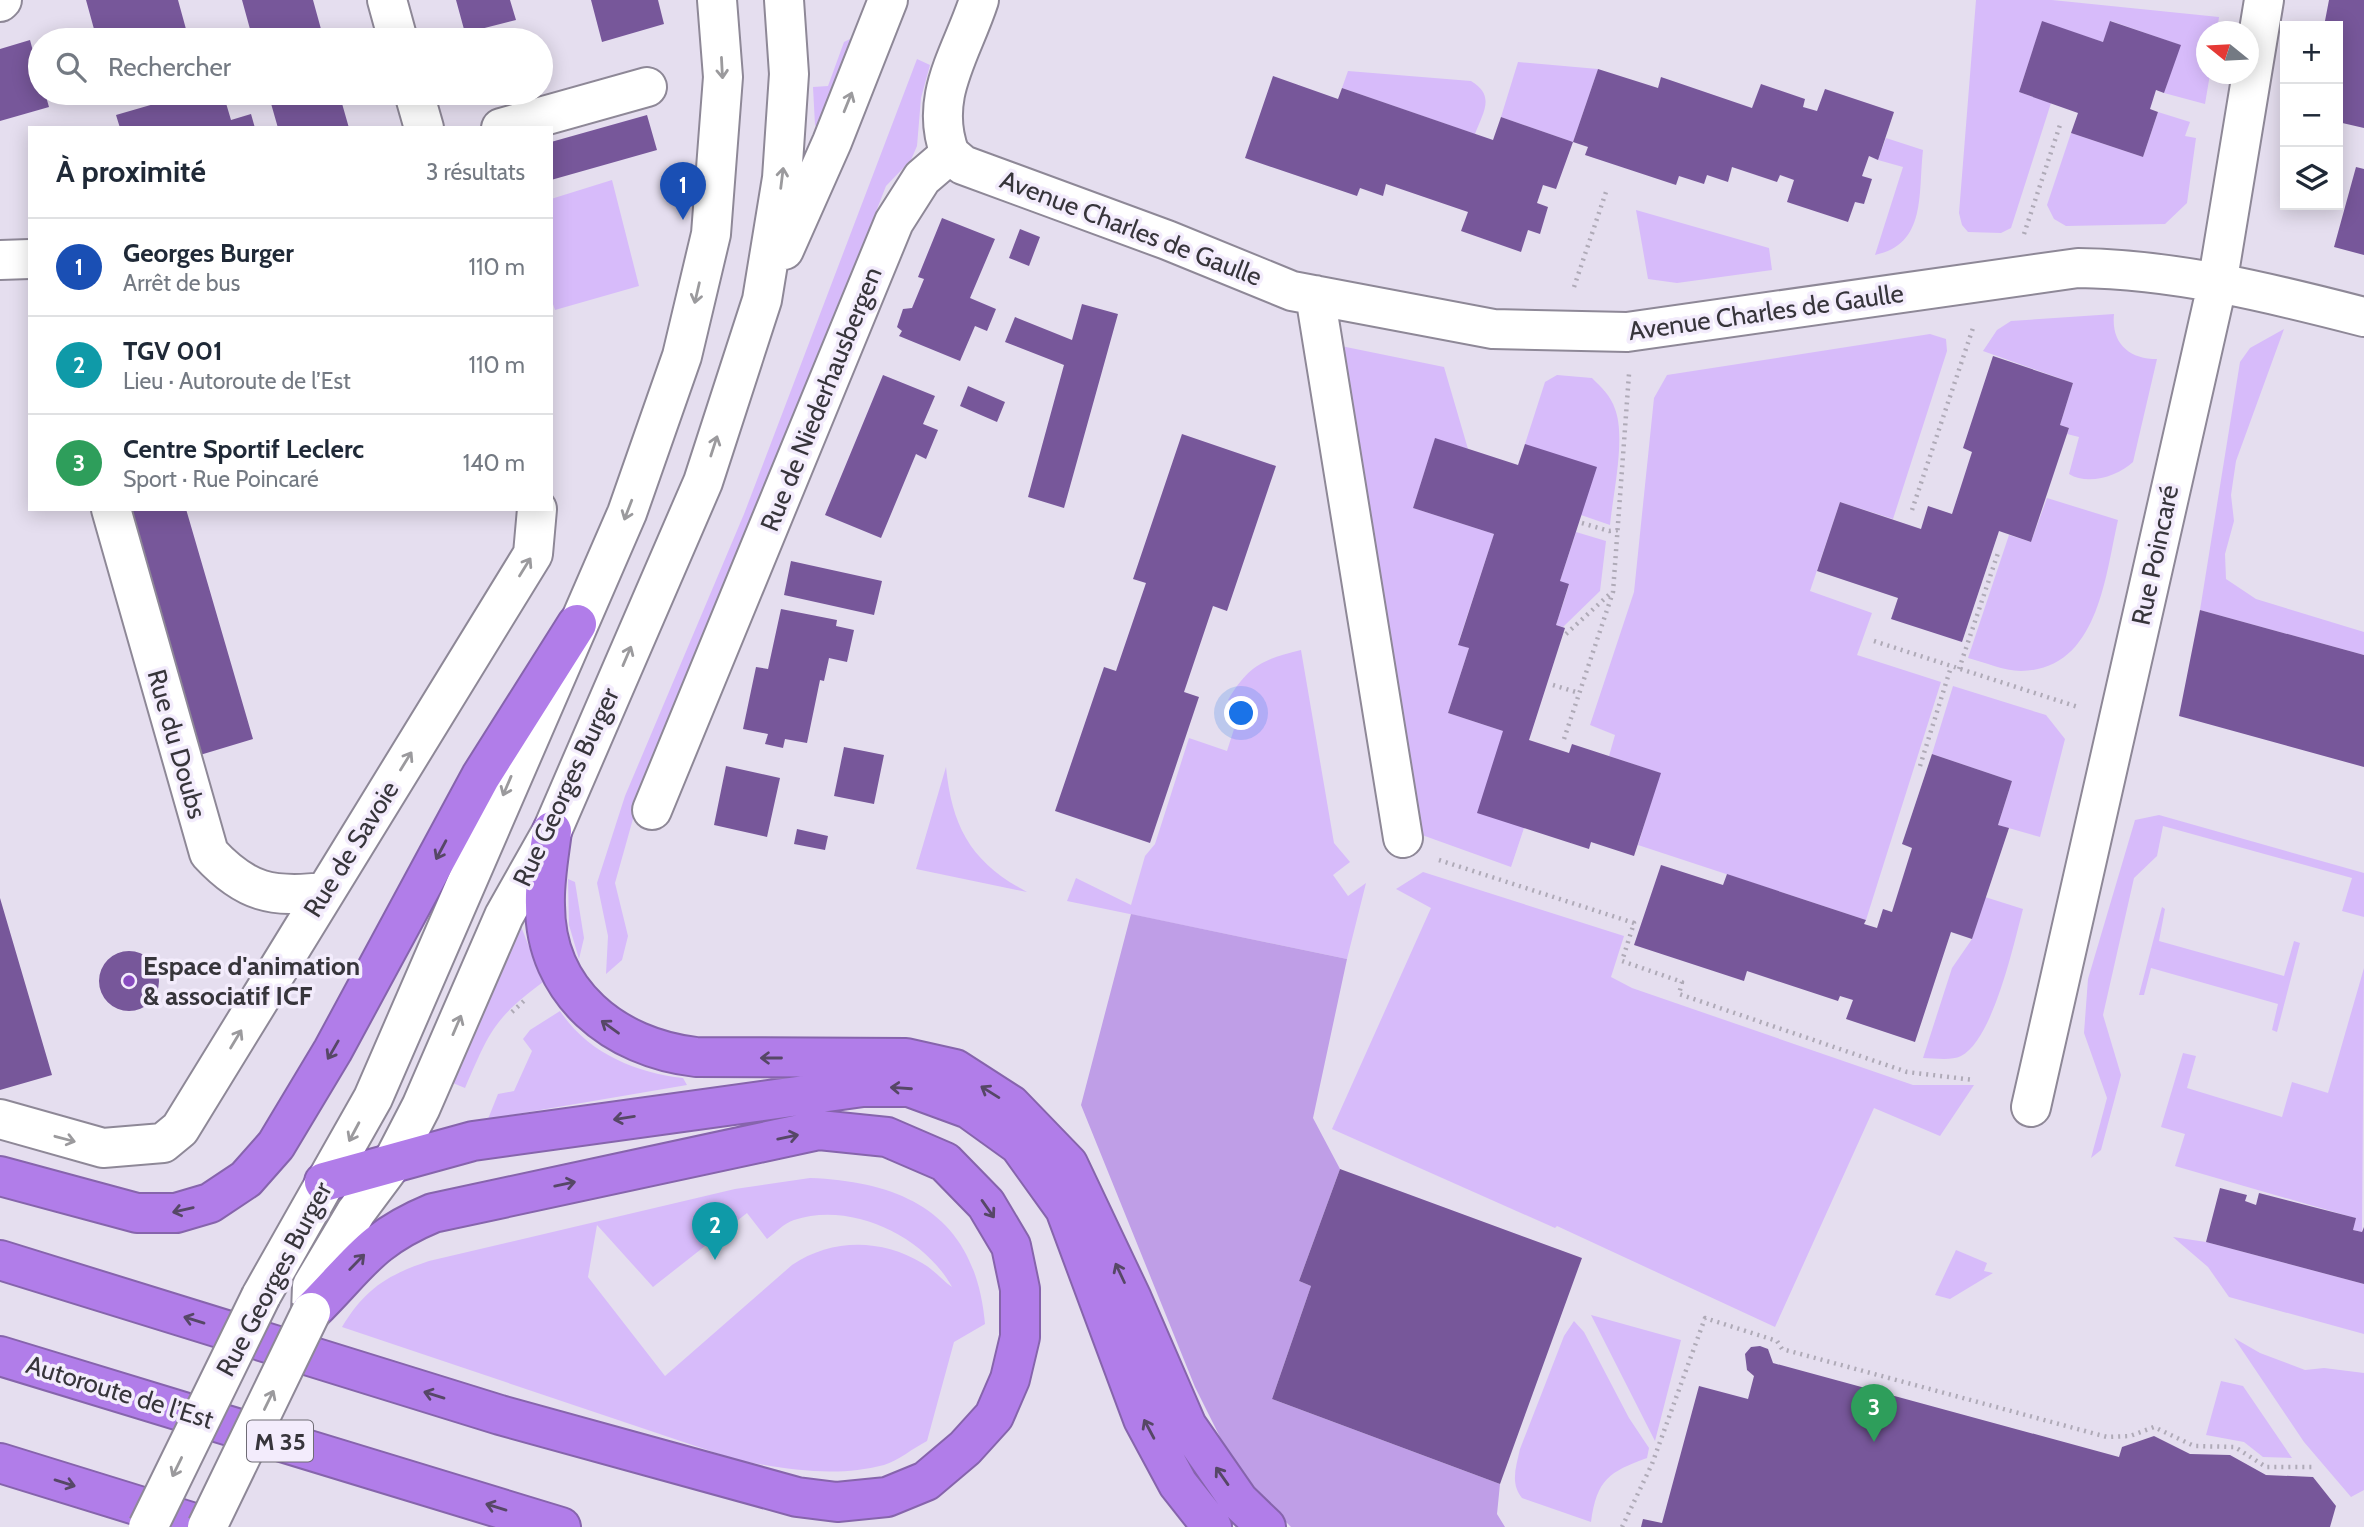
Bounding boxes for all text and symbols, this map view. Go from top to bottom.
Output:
north arrow [2196,21,2259,84]
map controls [2280,21,2343,210]
button: + [2280,21,2343,84]
search box [28,28,553,105]
icon: search [52,48,90,86]
text: Rechercher [108,51,231,83]
one-way arrow [716,56,729,79]
button: − [2280,84,2343,147]
one-way arrow [842,92,855,114]
button: layers [2280,147,2343,210]
text: À proximité [56,153,206,190]
text: 3 résultats [426,158,525,186]
pin: 1 [660,162,706,220]
street label: Avenue Charles de Gaulle [996,163,1266,293]
one-way arrow [775,168,788,190]
text: Georges Burger [123,237,294,269]
text: 1 [75,253,83,281]
text: 110 m [469,253,525,281]
street label: Rue de Niederhausbergen [753,262,889,536]
text: Arrêt de bus [123,269,240,297]
street label: Avenue Charles de Gaulle [1626,277,1906,347]
one-way arrow [690,282,703,304]
text: TGV 001 [123,335,223,367]
text: 2 [73,351,85,379]
text: 110 m [469,351,525,379]
text: Lieu · Autoroute de l’Est [123,367,351,395]
text: Centre Sportif Leclerc [123,433,364,465]
one-way arrow [709,435,722,457]
text: 3 [73,449,85,477]
text: 140 m [463,449,525,477]
text: Sport · Rue Poincaré [123,465,319,493]
street label: Rue Poincaré [2125,482,2185,628]
one-way arrow [621,499,633,520]
one-way arrow [517,558,532,577]
one-way arrow [621,646,634,667]
street label: Rue du Doubs [140,666,214,823]
street label: Rue Georges Burger [506,682,626,891]
your location [1224,696,1258,730]
one-way arrow [399,751,413,771]
one-way arrow [500,774,513,796]
street label: Rue de Savoie [296,775,406,923]
one-way arrow [434,839,447,860]
place label: Espace d'animation & associatif ICF [143,950,360,1012]
marker: Espace d'animation & associatif ICF [121,973,137,989]
one-way arrow [451,1015,464,1037]
one-way arrow [600,1020,619,1035]
one-way arrow [229,1029,243,1049]
one-way arrow [326,1040,340,1060]
one-way arrow [760,1051,783,1065]
one-way arrow [890,1081,913,1094]
one-way arrow [981,1085,1001,1099]
one-way arrow [613,1112,636,1125]
one-way arrow [347,1122,361,1142]
one-way arrow [776,1129,799,1143]
one-way arrow [54,1133,76,1146]
street label: Rue Georges Burger [209,1176,339,1382]
one-way arrow [553,1177,576,1191]
one-way arrow [981,1199,995,1218]
pin: 2 [692,1202,738,1260]
one-way arrow [172,1204,194,1217]
one-way arrow [348,1254,365,1271]
one-way arrow [1113,1263,1126,1284]
one-way arrow [183,1313,205,1325]
street label: Autoroute de l’Est [23,1348,218,1436]
pin: 3 [1851,1384,1897,1442]
one-way arrow [424,1387,446,1400]
one-way arrow [263,1389,276,1410]
one-way arrow [1141,1419,1155,1440]
road number: M 35 [247,1420,313,1462]
one-way arrow [170,1456,184,1477]
one-way arrow [1215,1467,1229,1486]
one-way arrow [54,1478,76,1491]
one-way arrow [485,1500,507,1513]

